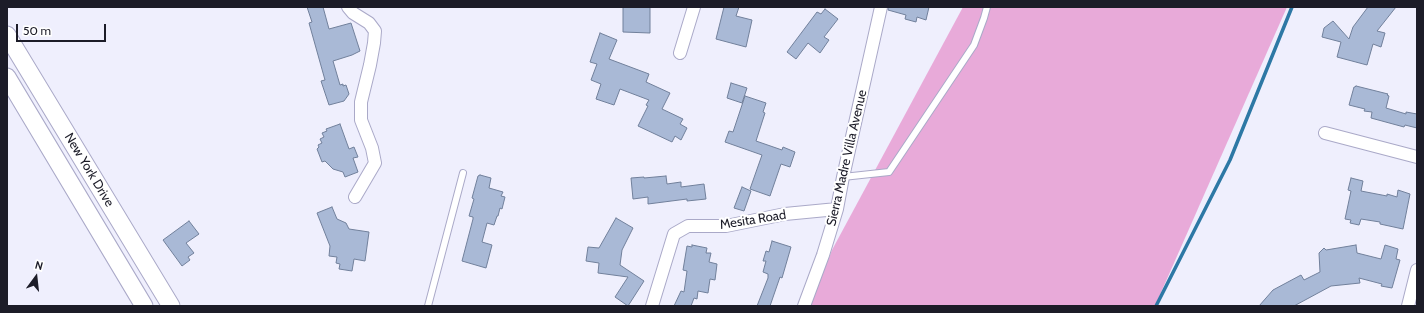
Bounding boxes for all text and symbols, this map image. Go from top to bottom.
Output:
scale bar [18,16,108,42]
text: 50 m [23,23,51,38]
street label: Sierra Madre Villa Avenue [824,88,870,228]
street label: New York Drive [61,130,117,210]
street label: Mesita Road [719,207,787,233]
north arrow [16,257,56,297]
text: N [34,258,45,273]

